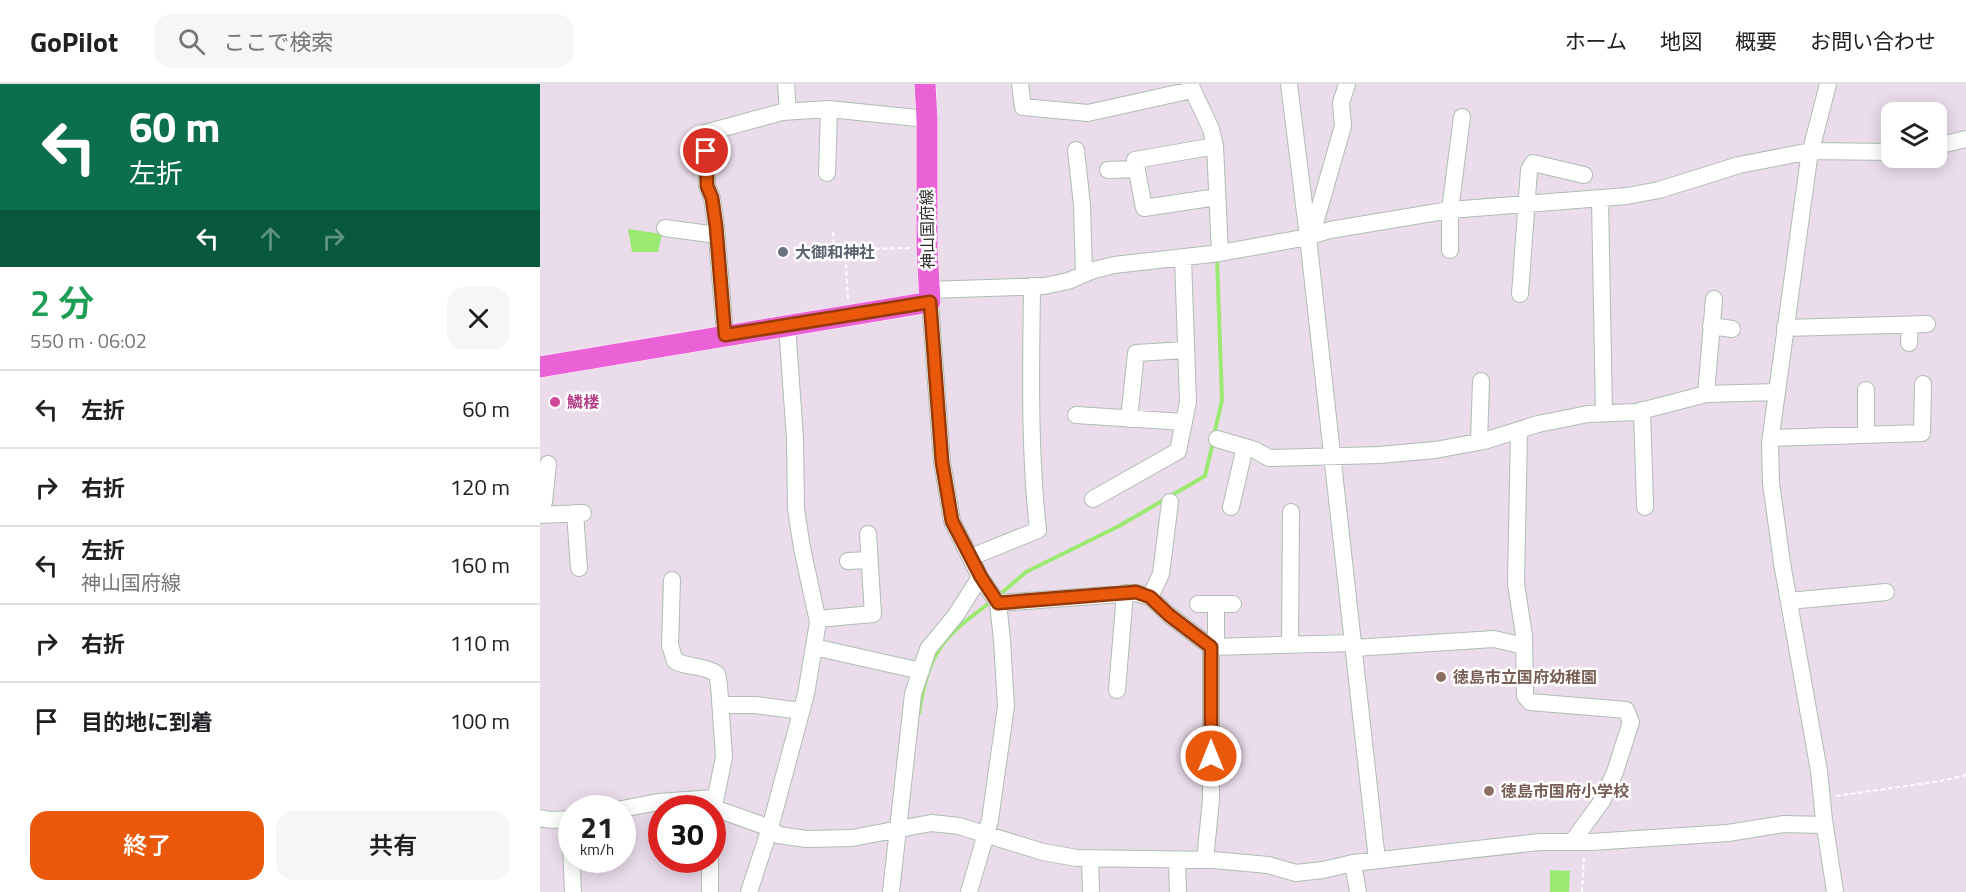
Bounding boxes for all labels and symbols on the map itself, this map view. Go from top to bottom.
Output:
pin [680,125,731,176]
street label: 神山国府線 [914,189,940,269]
place label: 大御和神社 [795,240,875,264]
marker: 大御和神社 [776,245,790,259]
place label: 鱗楼 [567,390,600,414]
marker: 鱗楼 [548,395,562,409]
place label: 徳島市立国府幼稚園 [1453,665,1597,689]
marker: 徳島市立国府幼稚園 [1434,670,1448,684]
position arrow [1179,724,1243,788]
place label: 徳島市国府小学校 [1501,779,1629,803]
marker: 徳島市国府小学校 [1482,784,1496,798]
speed limit sign: 30 [648,795,726,873]

